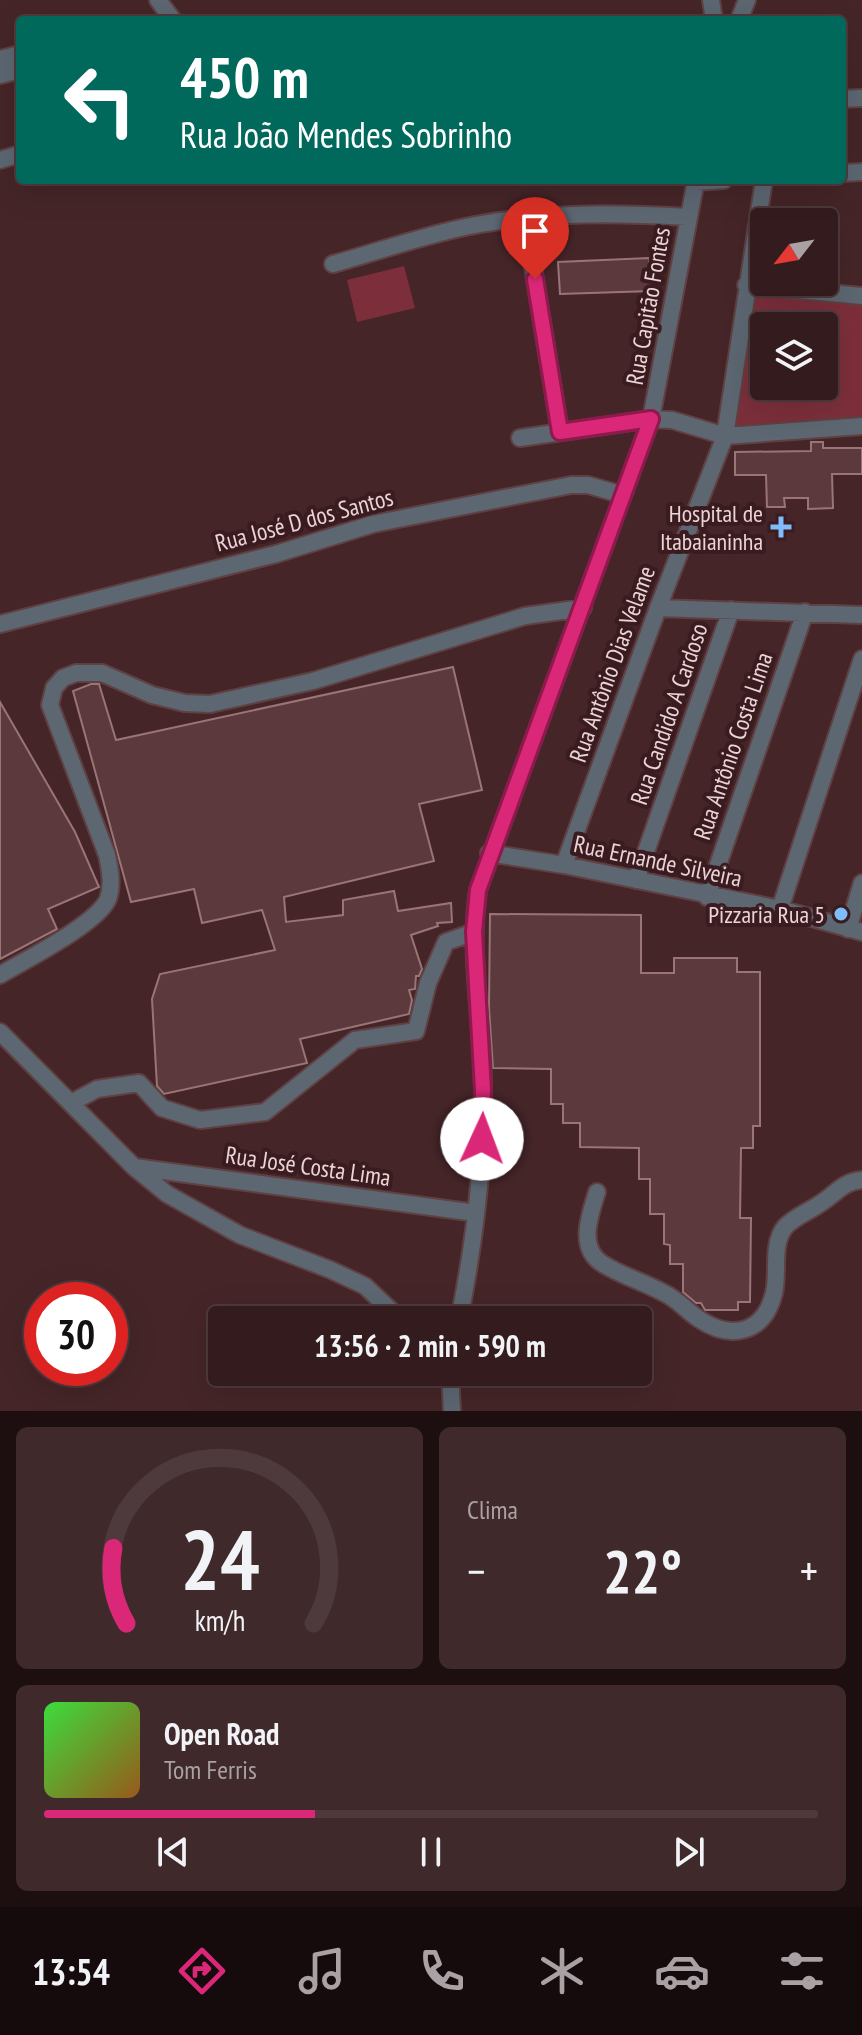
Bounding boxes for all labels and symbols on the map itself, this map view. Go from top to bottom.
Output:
pin [501,197,569,279]
north arrow [750,208,838,296]
street label: Rua Capitão Fontes [619,225,677,387]
street label: Rua José D dos Santos [212,481,396,559]
place label: Hospital de Itabaianinha [660,498,763,557]
marker: Hospital de Itabaianinha [770,516,792,538]
street label: Rua Antônio Dias Velame [562,562,662,766]
street label: Rua Candido A Cardoso [623,619,715,809]
street label: Rua Antônio Costa Lima [686,648,780,844]
street label: Rua Ernande Silveira [571,828,745,894]
place label: Pizzaria Rua 5 [708,899,825,930]
marker: Pizzaria Rua 5 [832,905,850,923]
position arrow [440,1097,524,1181]
street label: Rua José Costa Lima [223,1139,393,1193]
speed limit sign: 30 [24,1282,128,1386]

